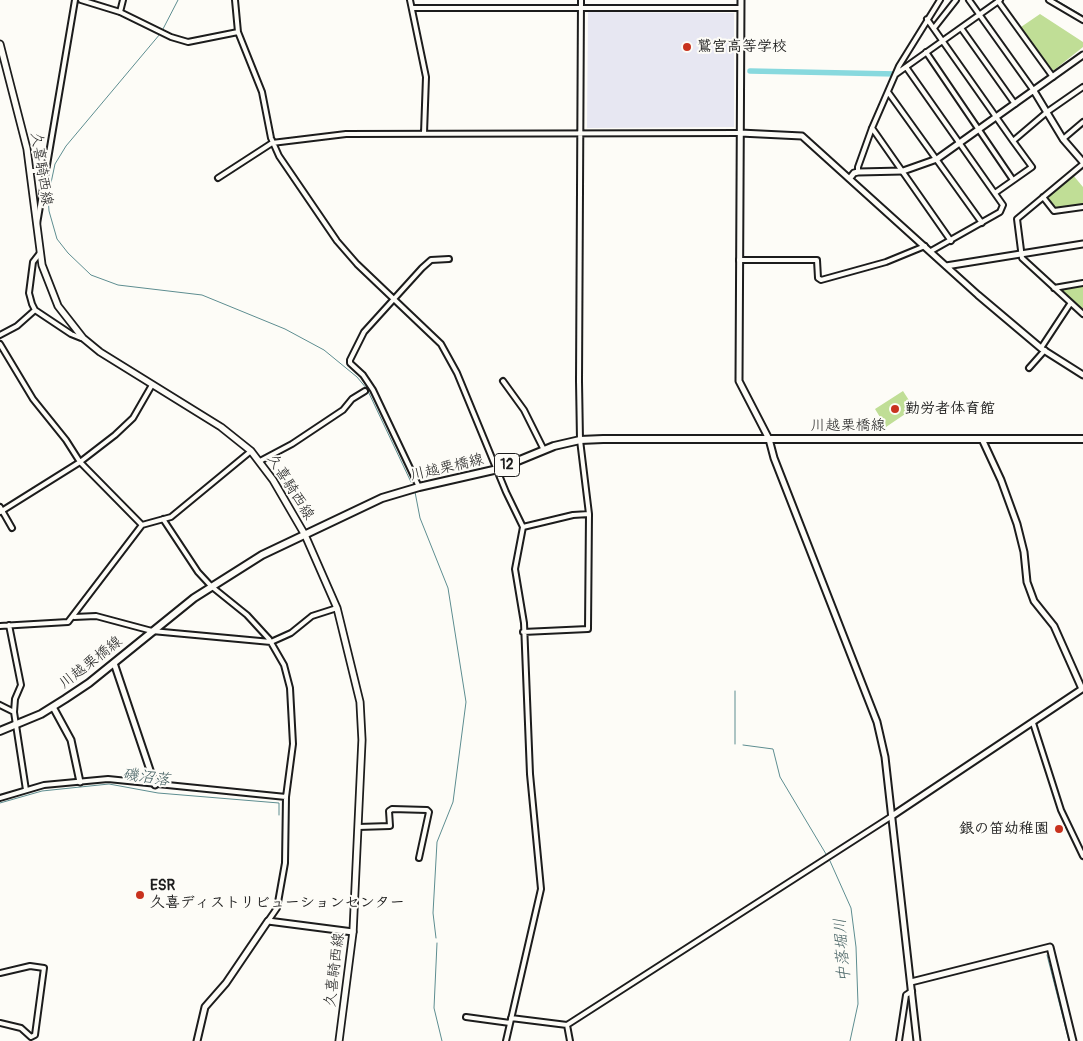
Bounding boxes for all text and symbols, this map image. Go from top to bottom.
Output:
place label: 鷲宮高等学校 [697,38,787,56]
marker: 鷲宮高等学校 [681,41,693,53]
street label: 久喜騎西線 [26,131,56,207]
place label: 勤労者体育館 [905,400,995,418]
marker: 勤労者体育館 [889,403,901,415]
street label: 川越栗橋線 [811,417,885,435]
street label: 久喜騎西線 [262,450,318,524]
street label: 川越栗橋線 [408,451,486,485]
road number: 12 [494,454,520,476]
street label: 川越栗橋線 [56,633,126,693]
water label: 磯沼落 [121,765,171,791]
place label: 銀の笛幼稚園 [959,820,1049,838]
marker: 銀の笛幼稚園 [1053,823,1065,835]
place label: ESR 久喜ディストリビューションセンター [150,877,405,912]
marker: ESR 久喜ディストリビューションセンター [134,889,146,901]
water label: 中落堀川 [831,917,855,983]
street label: 久喜騎西線 [321,932,349,1008]

